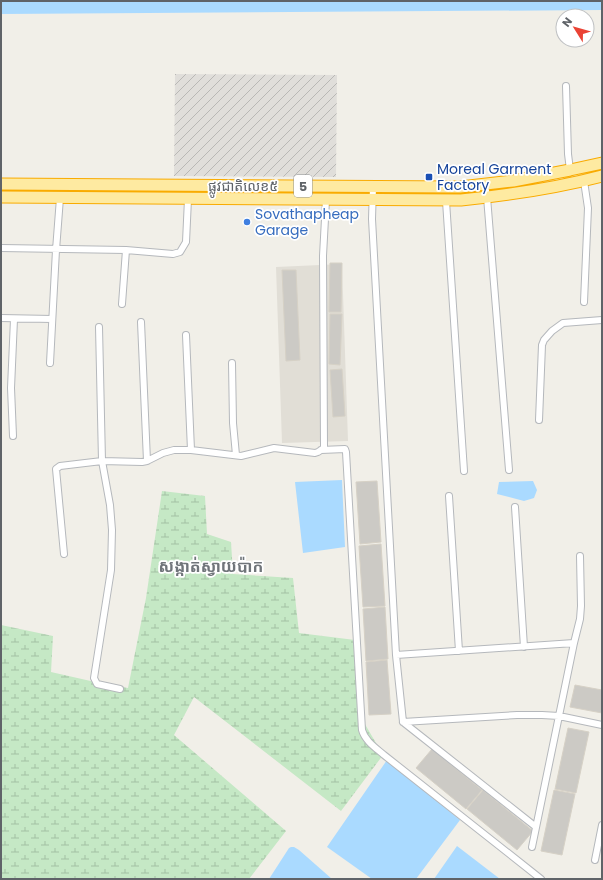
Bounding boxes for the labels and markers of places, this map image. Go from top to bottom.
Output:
place label: Moreal Garment Factory [437,159,551,195]
marker: Moreal Garment Factory [424,172,434,182]
place label: Sovathapheap Garage [255,204,359,240]
marker: Sovathapheap Garage [242,217,252,227]

